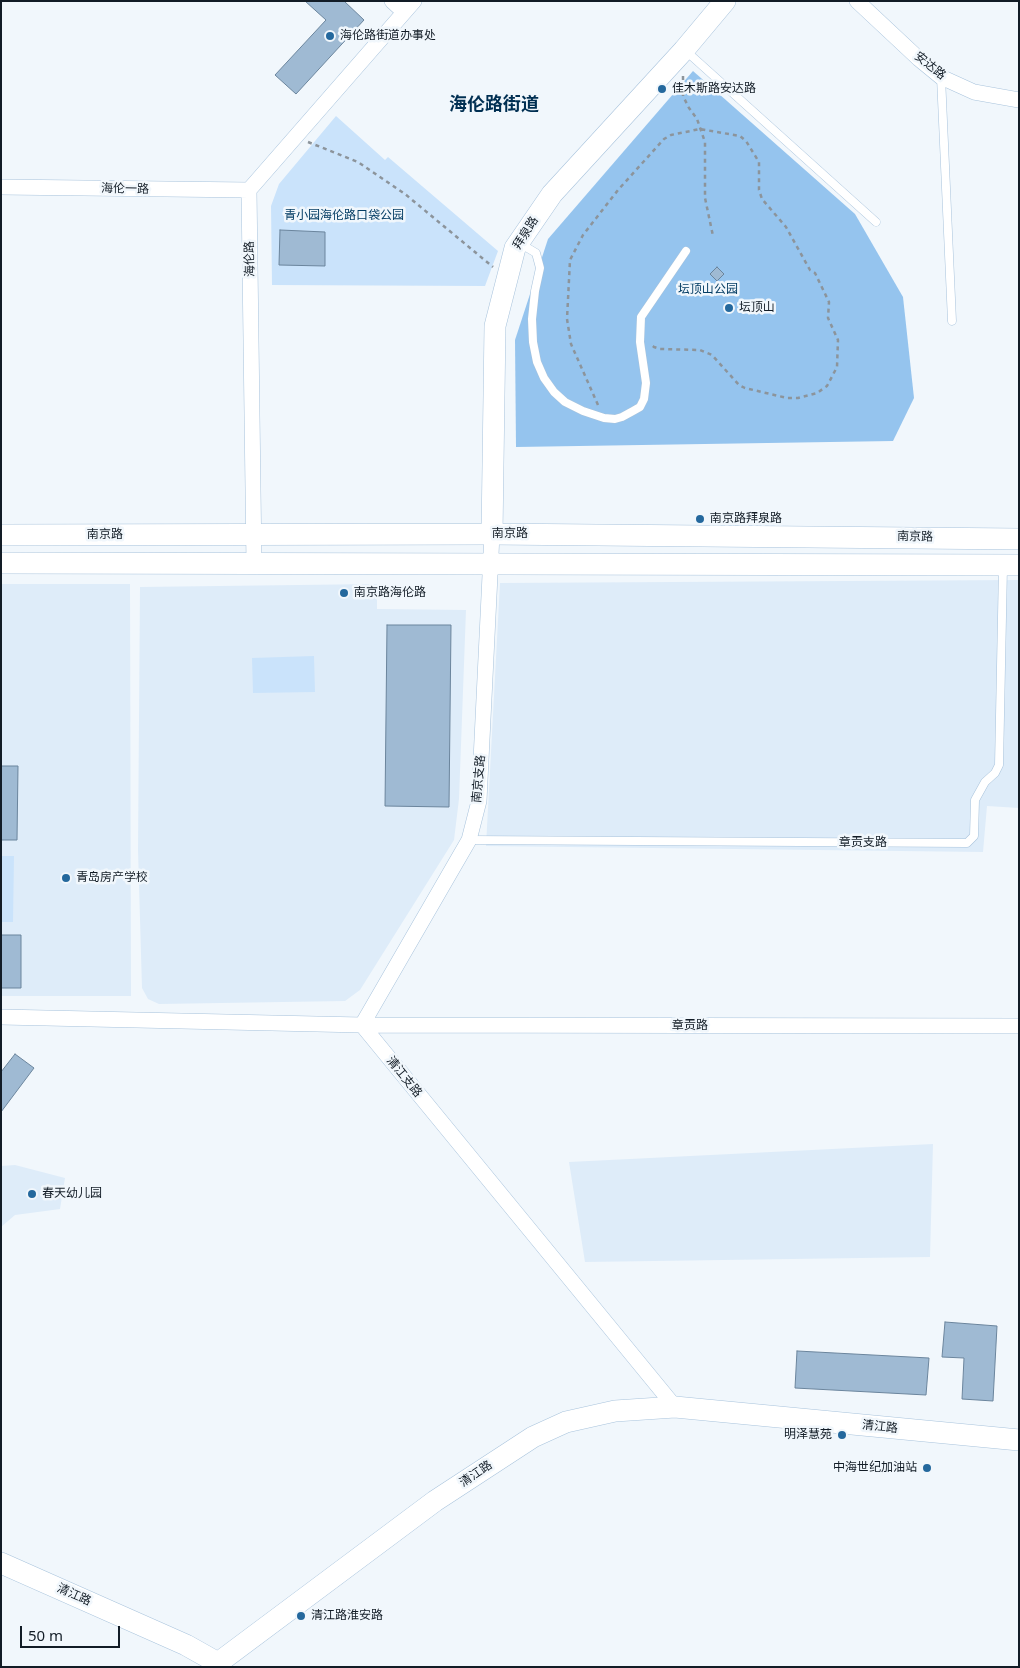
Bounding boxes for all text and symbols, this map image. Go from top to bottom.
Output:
place label: 海伦路街道办事处 [340,29,436,43]
marker: 海伦路街道办事处 [324,30,336,42]
street label: 安达路 [911,49,949,83]
place label: 佳木斯路安达路 [672,82,756,96]
marker: 佳木斯路安达路 [656,83,668,95]
district label: 海伦路街道 [449,94,539,116]
street label: 海伦一路 [101,181,149,197]
park label: 青小园海伦路口袋公园 [284,209,404,223]
street label: 拜泉路 [510,214,542,252]
street label: 海伦路 [242,241,258,277]
park label: 坛顶山公园 [678,283,738,297]
place label: 坛顶山 [739,301,775,315]
marker: 坛顶山 [723,302,735,314]
place label: 南京路拜泉路 [710,512,782,526]
marker: 南京路拜泉路 [694,513,706,525]
street label: 南京路 [492,527,528,541]
street label: 南京路 [87,528,123,542]
street label: 南京路 [897,529,933,545]
place label: 南京路海伦路 [354,586,426,600]
marker: 南京路海伦路 [338,587,350,599]
street label: 南京支路 [470,754,488,804]
street label: 章贡支路 [839,836,887,850]
place label: 青岛房产学校 [76,871,148,885]
marker: 青岛房产学校 [60,872,72,884]
street label: 章贡路 [672,1019,708,1033]
street label: 清江支路 [383,1054,425,1100]
place label: 春天幼儿园 [42,1187,102,1201]
marker: 春天幼儿园 [26,1188,38,1200]
street label: 清江路 [861,1418,899,1436]
place label: 明泽慧苑 [784,1428,832,1442]
marker: 明泽慧苑 [836,1429,848,1441]
street label: 清江路 [457,1458,495,1490]
place label: 中海世纪加油站 [833,1461,917,1475]
marker: 中海世纪加油站 [921,1462,933,1474]
street label: 清江路 [55,1581,93,1609]
place label: 清江路淮安路 [311,1609,383,1623]
marker: 清江路淮安路 [295,1610,307,1622]
scale bar [22,1616,122,1648]
text: 50 m [28,1625,63,1645]

